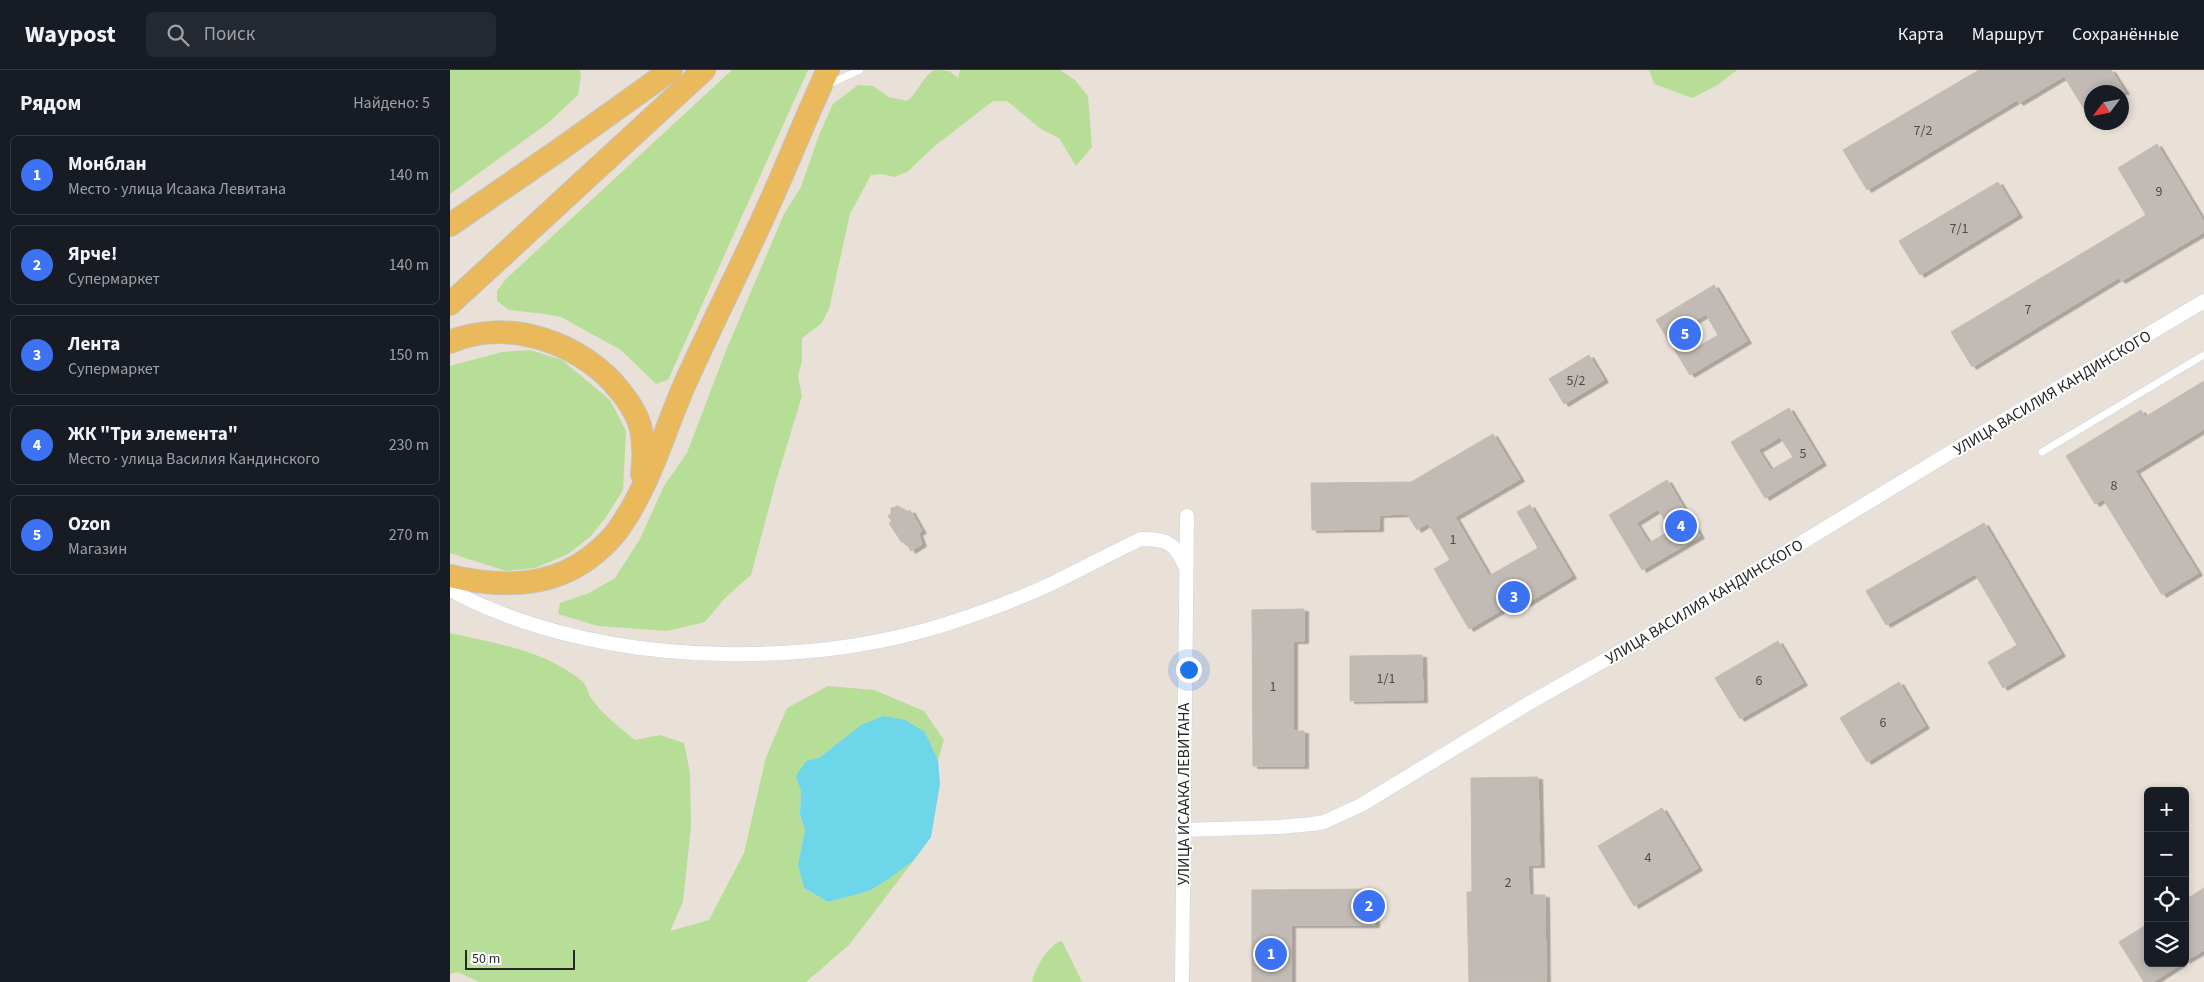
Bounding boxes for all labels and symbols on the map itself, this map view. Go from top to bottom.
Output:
north arrow [2084,85,2129,130]
house number: 7/2 [1914,121,1932,141]
house number: 9 [2156,182,2163,202]
house number: 7/1 [1950,219,1968,239]
house number: 7 [2025,300,2032,320]
pin: 5 [1669,315,1701,353]
street label: УЛИЦА ВАСИЛИЯ КАНДИНСКОГО [1950,325,2155,461]
house number: 5/2 [1567,371,1585,391]
house number: 5 [1800,444,1807,464]
house number: 8 [2111,476,2118,496]
pin: 4 [1665,507,1697,545]
house number: 1 [1450,530,1457,550]
street label: УЛИЦА ВАСИЛИЯ КАНДИНСКОГО [1602,534,1807,670]
pin: 3 [1498,578,1530,616]
your location [1176,657,1202,683]
house number: 1/1 [1377,669,1395,689]
house number: 6 [1756,671,1763,691]
house number: 1 [1270,677,1277,697]
street label: УЛИЦА ИСААКА ЛЕВИТАНА [1173,703,1195,885]
house number: 6 [1880,713,1887,733]
house number: 4 [1645,848,1652,868]
house number: 2 [1505,873,1512,893]
pin: 2 [1353,887,1385,925]
pin: 1 [1255,935,1287,973]
scale bar [465,947,575,970]

